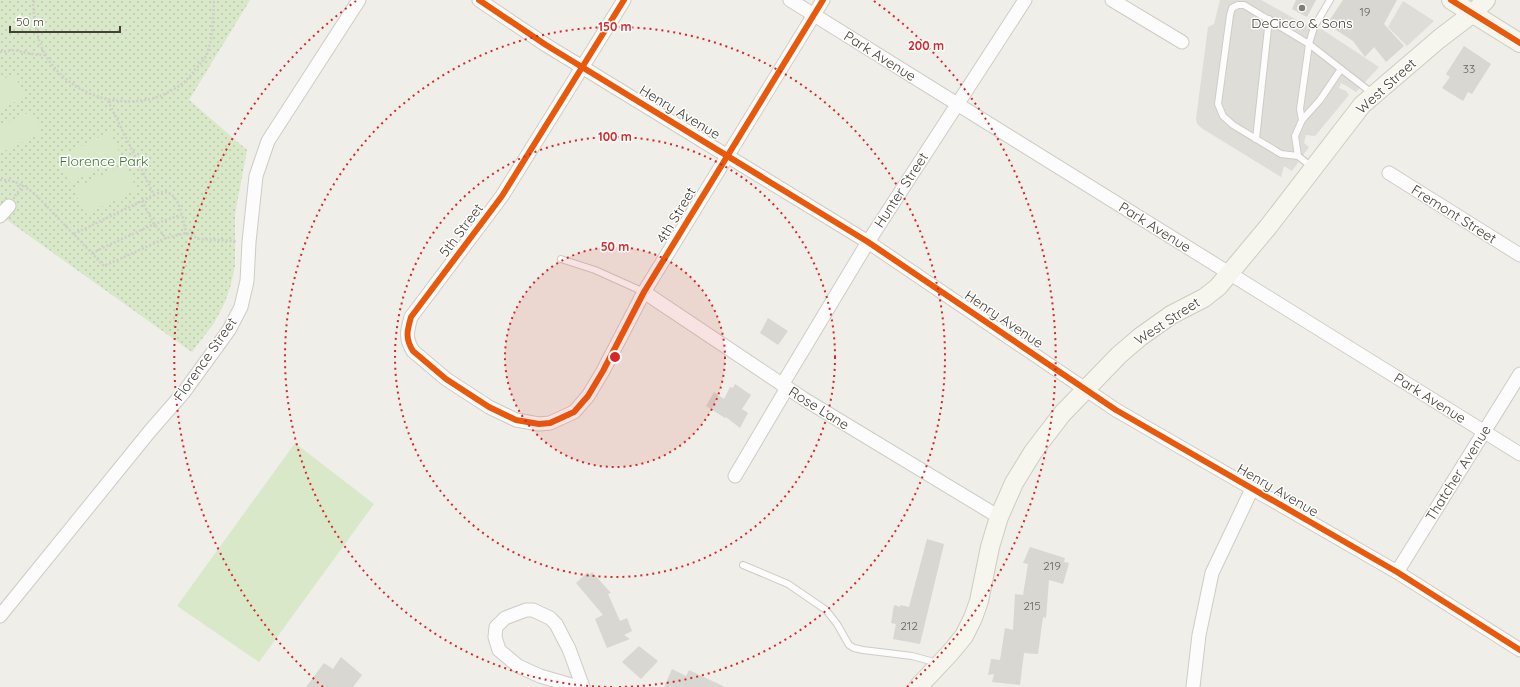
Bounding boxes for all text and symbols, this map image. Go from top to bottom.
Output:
marker: DeCicco & Sons [1297,3,1307,13]
house number: 19 [1359,4,1371,19]
scale bar [10,8,120,34]
text: 50 m [16,14,44,29]
place label: DeCicco & Sons [1251,14,1353,32]
text: 150 m [598,19,632,34]
street label: Park Avenue [841,27,919,85]
text: 200 m [908,38,944,53]
street label: West Street [1352,54,1420,118]
house number: 33 [1463,61,1475,76]
street label: Henry Avenue [636,81,724,143]
text: 100 m [598,129,632,144]
street label: Hunter Street [870,149,932,231]
park label: Florence Park [59,152,149,170]
street label: Fremont Street [1408,181,1500,247]
street label: 4th Street [652,184,700,246]
street label: Park Avenue [1116,198,1194,256]
street label: 5th Street [435,199,487,260]
text: 50 m [601,239,629,254]
street label: Henry Avenue [961,286,1047,352]
street label: West Street [1131,293,1203,349]
street label: Florence Street [170,314,241,404]
centre of rings [608,350,622,364]
street label: Park Avenue [1391,369,1469,427]
street label: Rose Lane [785,382,853,434]
street label: Thatcher Avenue [1421,422,1495,524]
street label: Henry Avenue [1234,459,1322,521]
house number: 219 [1043,558,1061,573]
house number: 215 [1023,598,1041,613]
house number: 212 [900,618,918,633]

